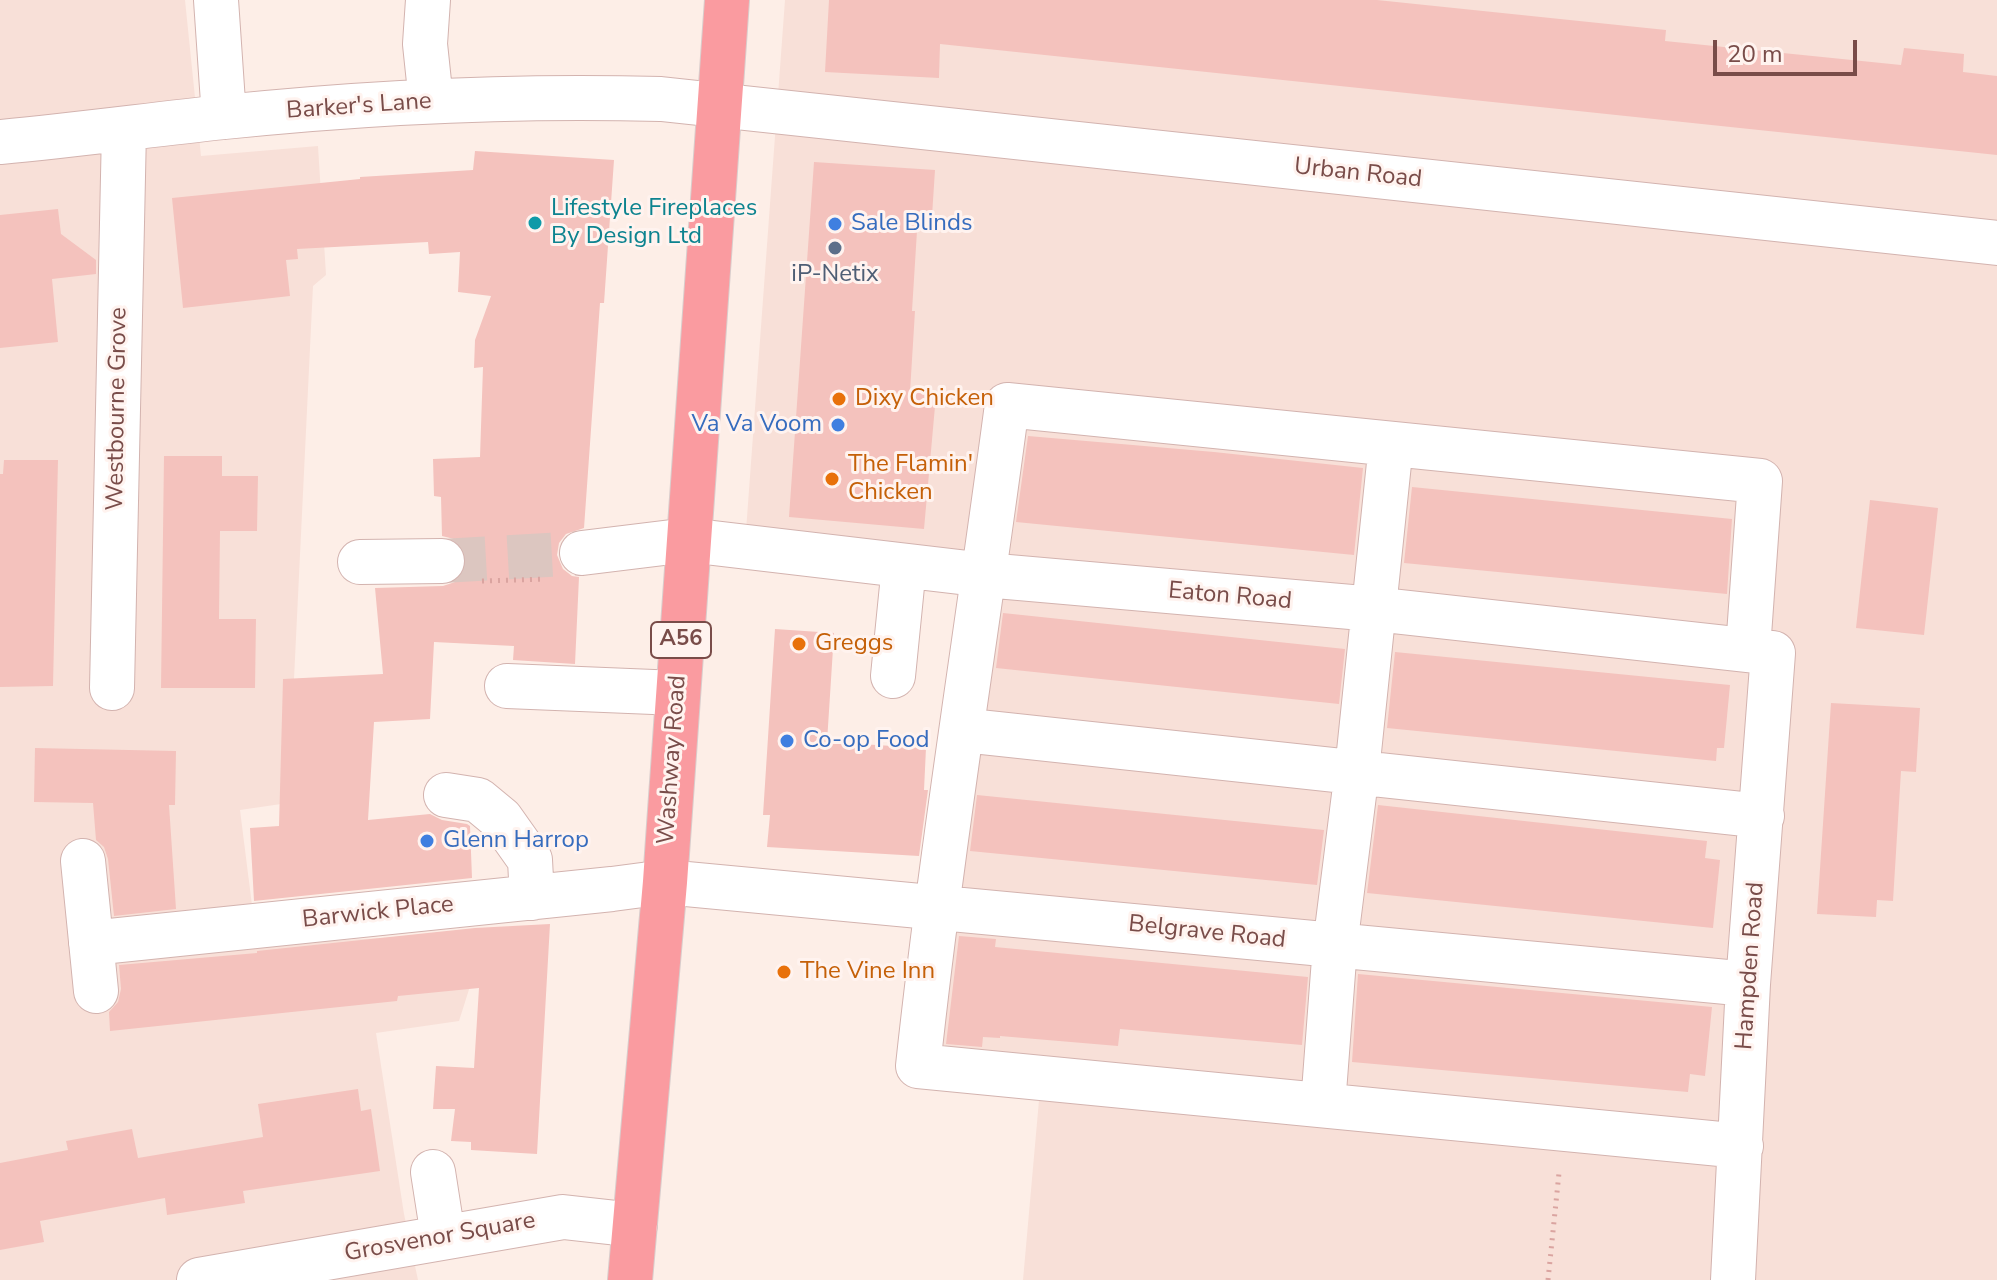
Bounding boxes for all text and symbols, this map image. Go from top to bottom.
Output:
scale bar [1717,24,1861,74]
text: 20 m [1727,38,1783,70]
street label: Barker's Lane [285,88,433,126]
street label: Urban Road [1293,153,1423,195]
place label: Lifestyle Fireplaces By Design Ltd [551,195,757,251]
place label: Sale Blinds [851,210,972,238]
marker: Lifestyle Fireplaces By Design Ltd [526,214,544,232]
marker: Sale Blinds [826,215,844,233]
marker: iP-Netix [826,239,844,257]
place label: iP-Netix [791,261,879,289]
street label: Westbourne Grove [102,307,134,511]
place label: Dixy Chicken [855,385,994,413]
marker: Dixy Chicken [830,390,848,408]
place label: Va Va Voom [692,411,822,439]
marker: Va Va Voom [829,416,847,434]
place label: The Flamin' Chicken [848,451,973,507]
marker: The Flamin' Chicken [823,470,841,488]
street label: Eaton Road [1167,577,1293,617]
road number: A56 [651,622,711,658]
place label: Greggs [815,630,893,658]
marker: Greggs [790,635,808,653]
street label: Washway Road [653,674,693,846]
place label: Co-op Food [803,727,929,755]
marker: Co-op Food [778,732,796,750]
place label: Glenn Harrop [443,827,589,855]
marker: Glenn Harrop [418,832,436,850]
street label: Hampden Road [1731,881,1771,1051]
street label: Barwick Place [301,891,455,935]
street label: Belgrave Road [1127,910,1287,956]
place label: The Vine Inn [800,958,935,986]
marker: The Vine Inn [775,963,793,981]
street label: Grosvenor Square [342,1207,538,1269]

